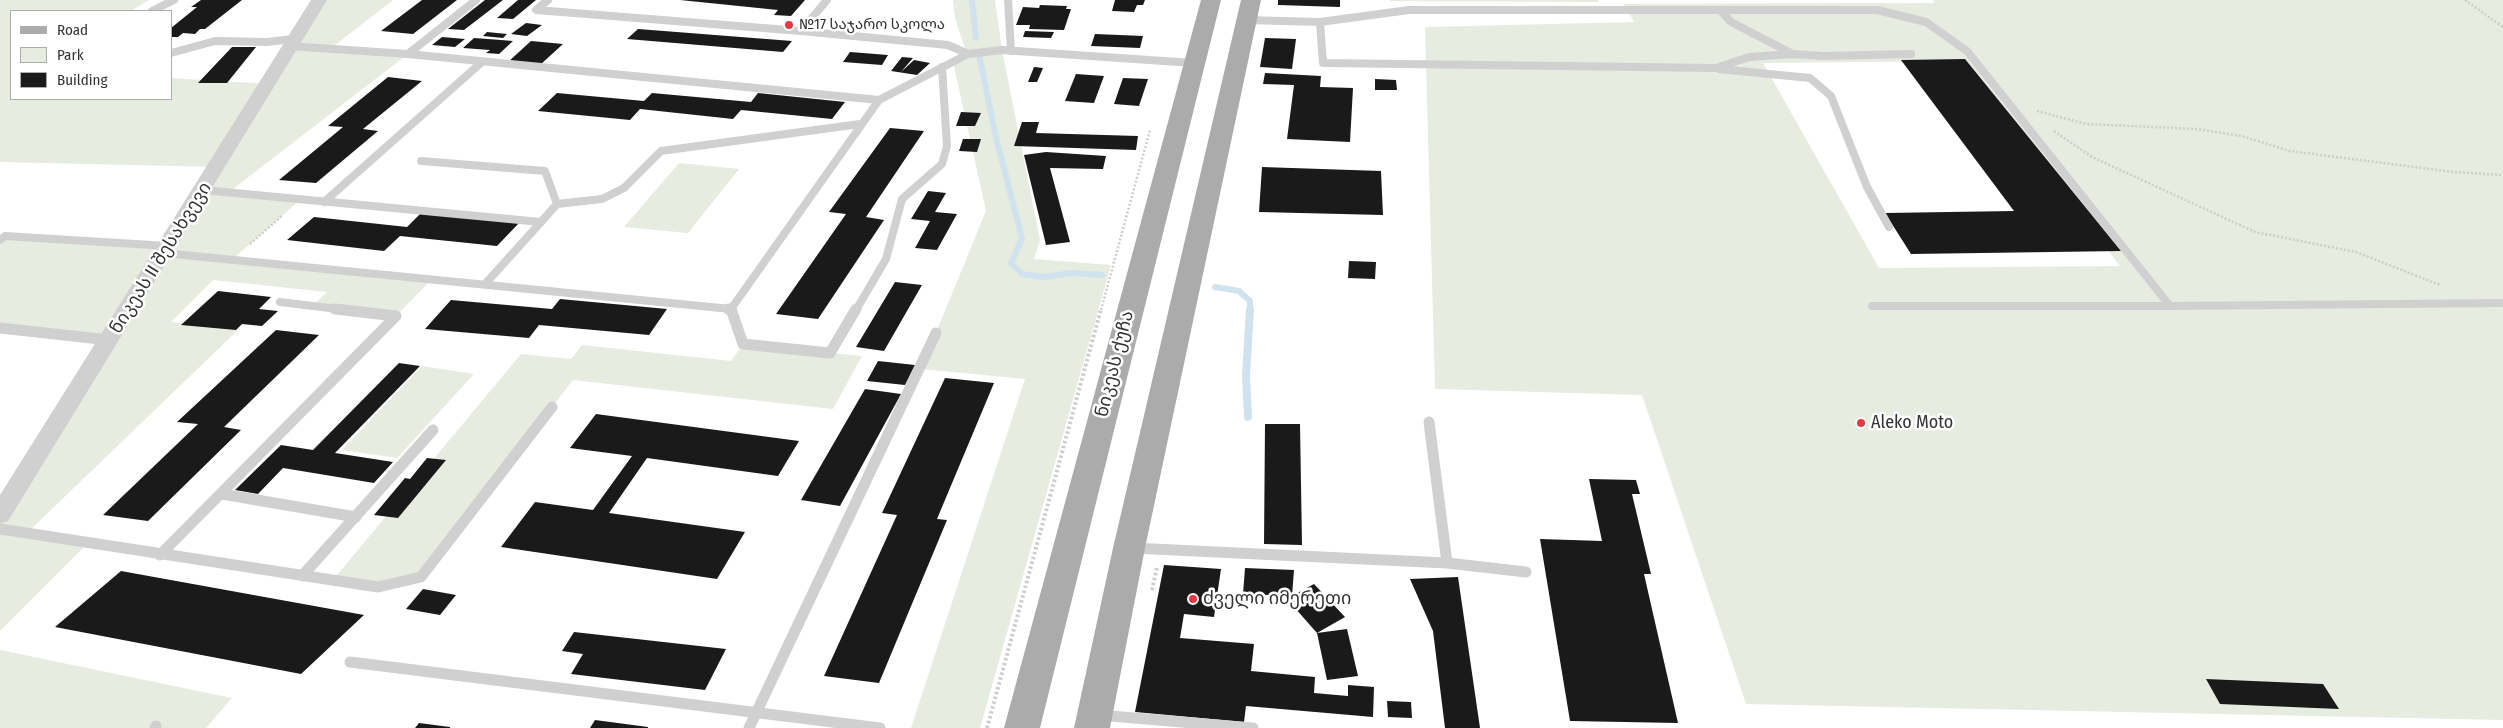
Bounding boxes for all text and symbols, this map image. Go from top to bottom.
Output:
legend [10,10,172,100]
place label: №17 საჯარო სკოლა [799,16,945,34]
marker: №17 საჯარო სკოლა [783,19,795,31]
text: Road [57,21,88,39]
text: Park [57,46,84,64]
text: Building [57,71,108,89]
street label: ნიკეას II შესახვევი [106,178,216,338]
street label: ნიკეას ქუჩა [1091,309,1139,419]
place label: Aleko Moto [1871,412,1953,434]
marker: Aleko Moto [1855,417,1867,429]
place label: ძველი იმერეთი [1203,588,1351,610]
marker: ძველი იმერეთი [1187,593,1199,605]

